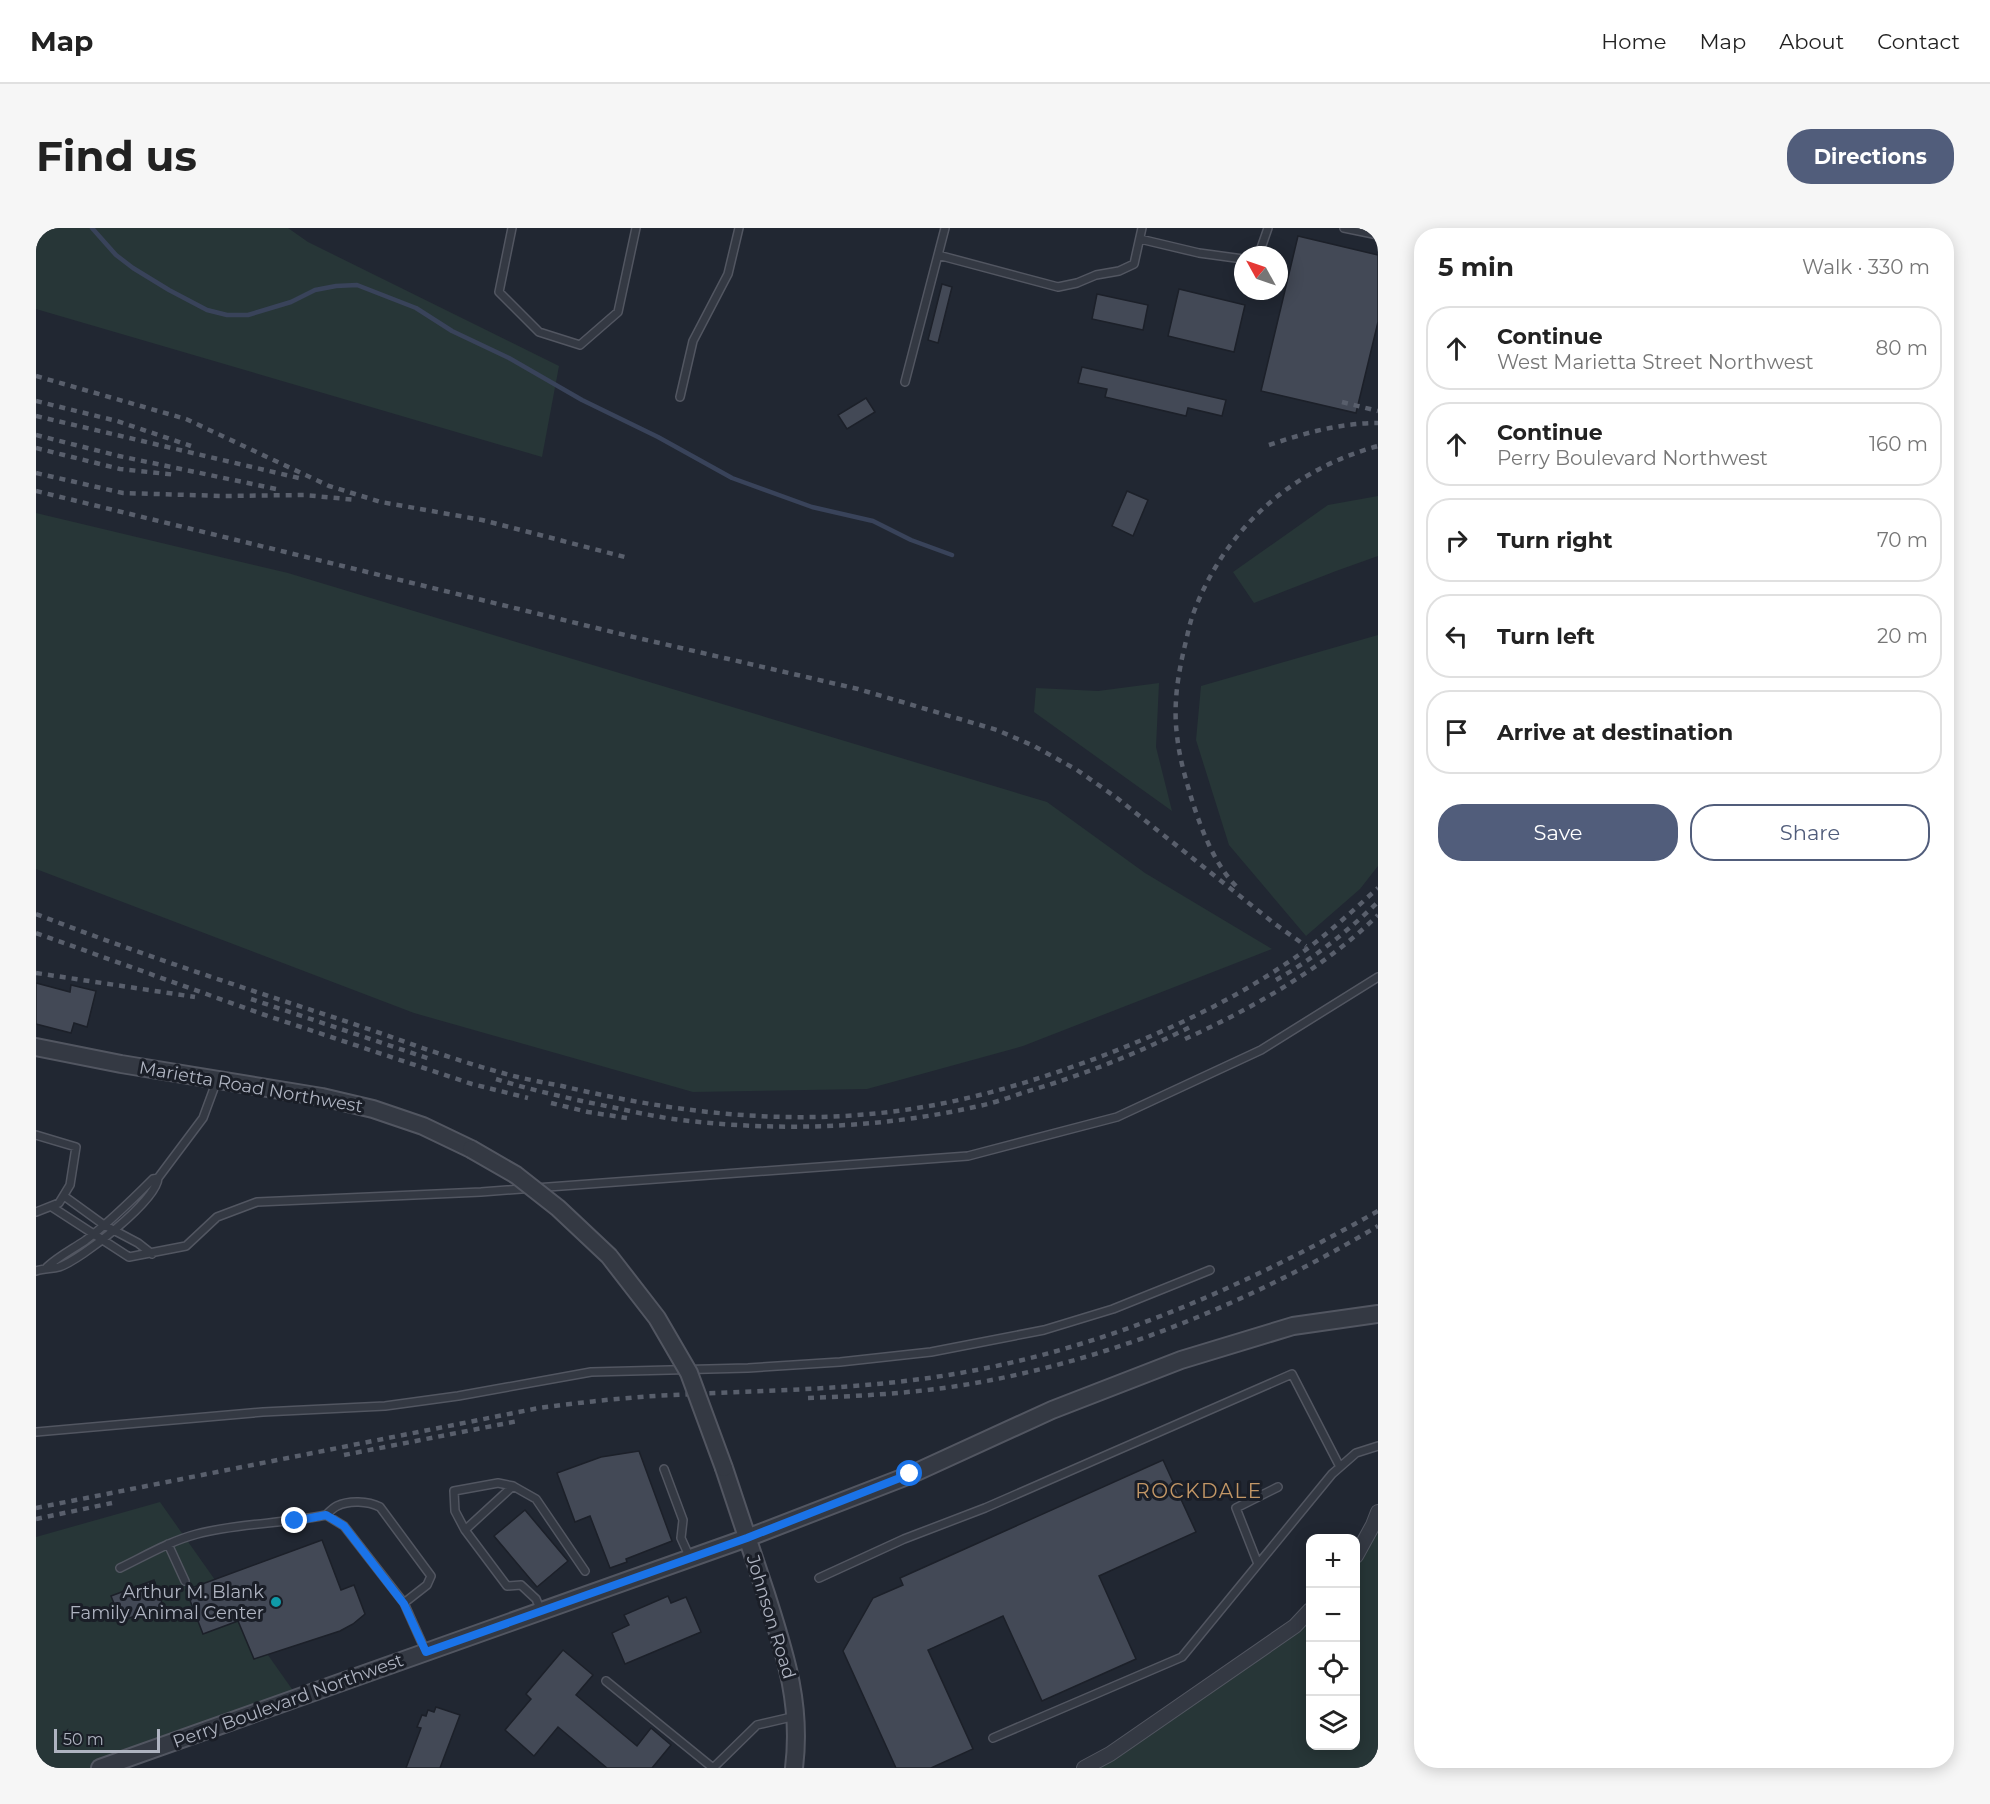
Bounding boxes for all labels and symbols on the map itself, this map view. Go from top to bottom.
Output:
north arrow [1234,246,1288,300]
street label: Marietta Road Northwest [137,1056,365,1118]
route start [896,1460,922,1486]
district label: ROCKDALE [1135,1479,1263,1503]
route end [281,1507,307,1533]
street label: Johnson Road [741,1551,800,1682]
place label: Arthur M. Blank Family Animal Center [70,1581,264,1624]
marker: Arthur M. Blank Family Animal Center [269,1595,283,1609]
street label: Perry Boulevard Northwest [170,1649,406,1753]
scale bar [54,1726,160,1754]

